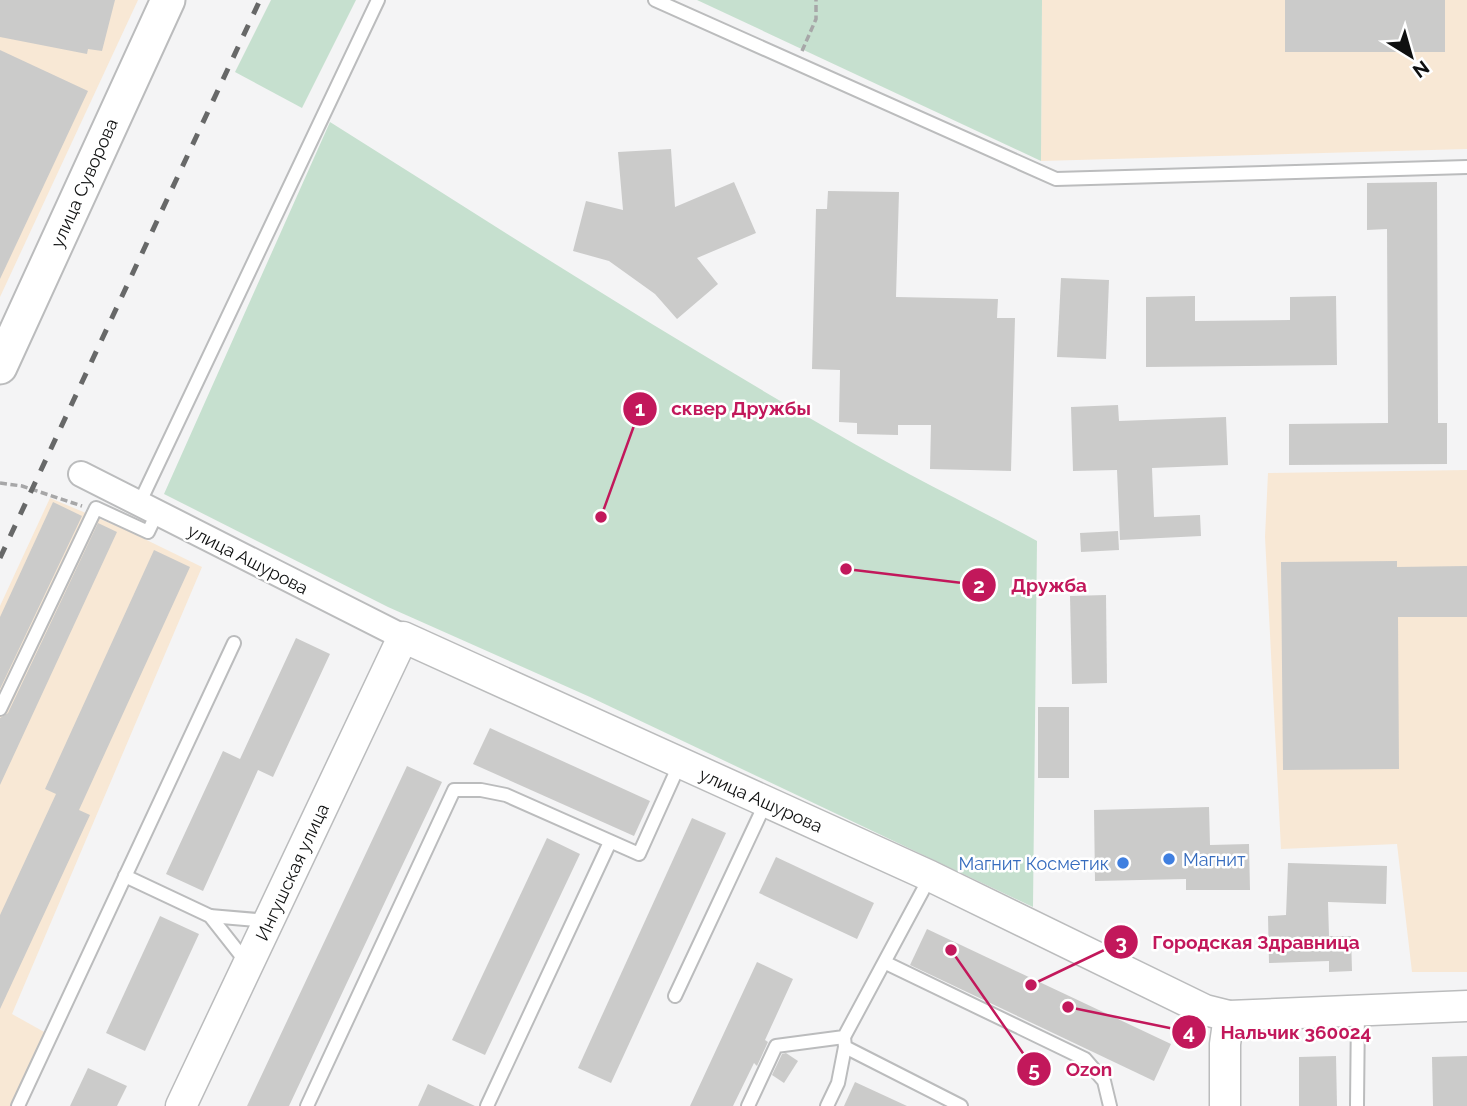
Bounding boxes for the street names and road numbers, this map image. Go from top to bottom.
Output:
street label: улица Суворова [46,115,122,251]
street label: улица Ашурова [184,520,312,598]
street label: улица Ашурова [696,763,826,837]
street label: Ингушская улица [251,800,333,944]

